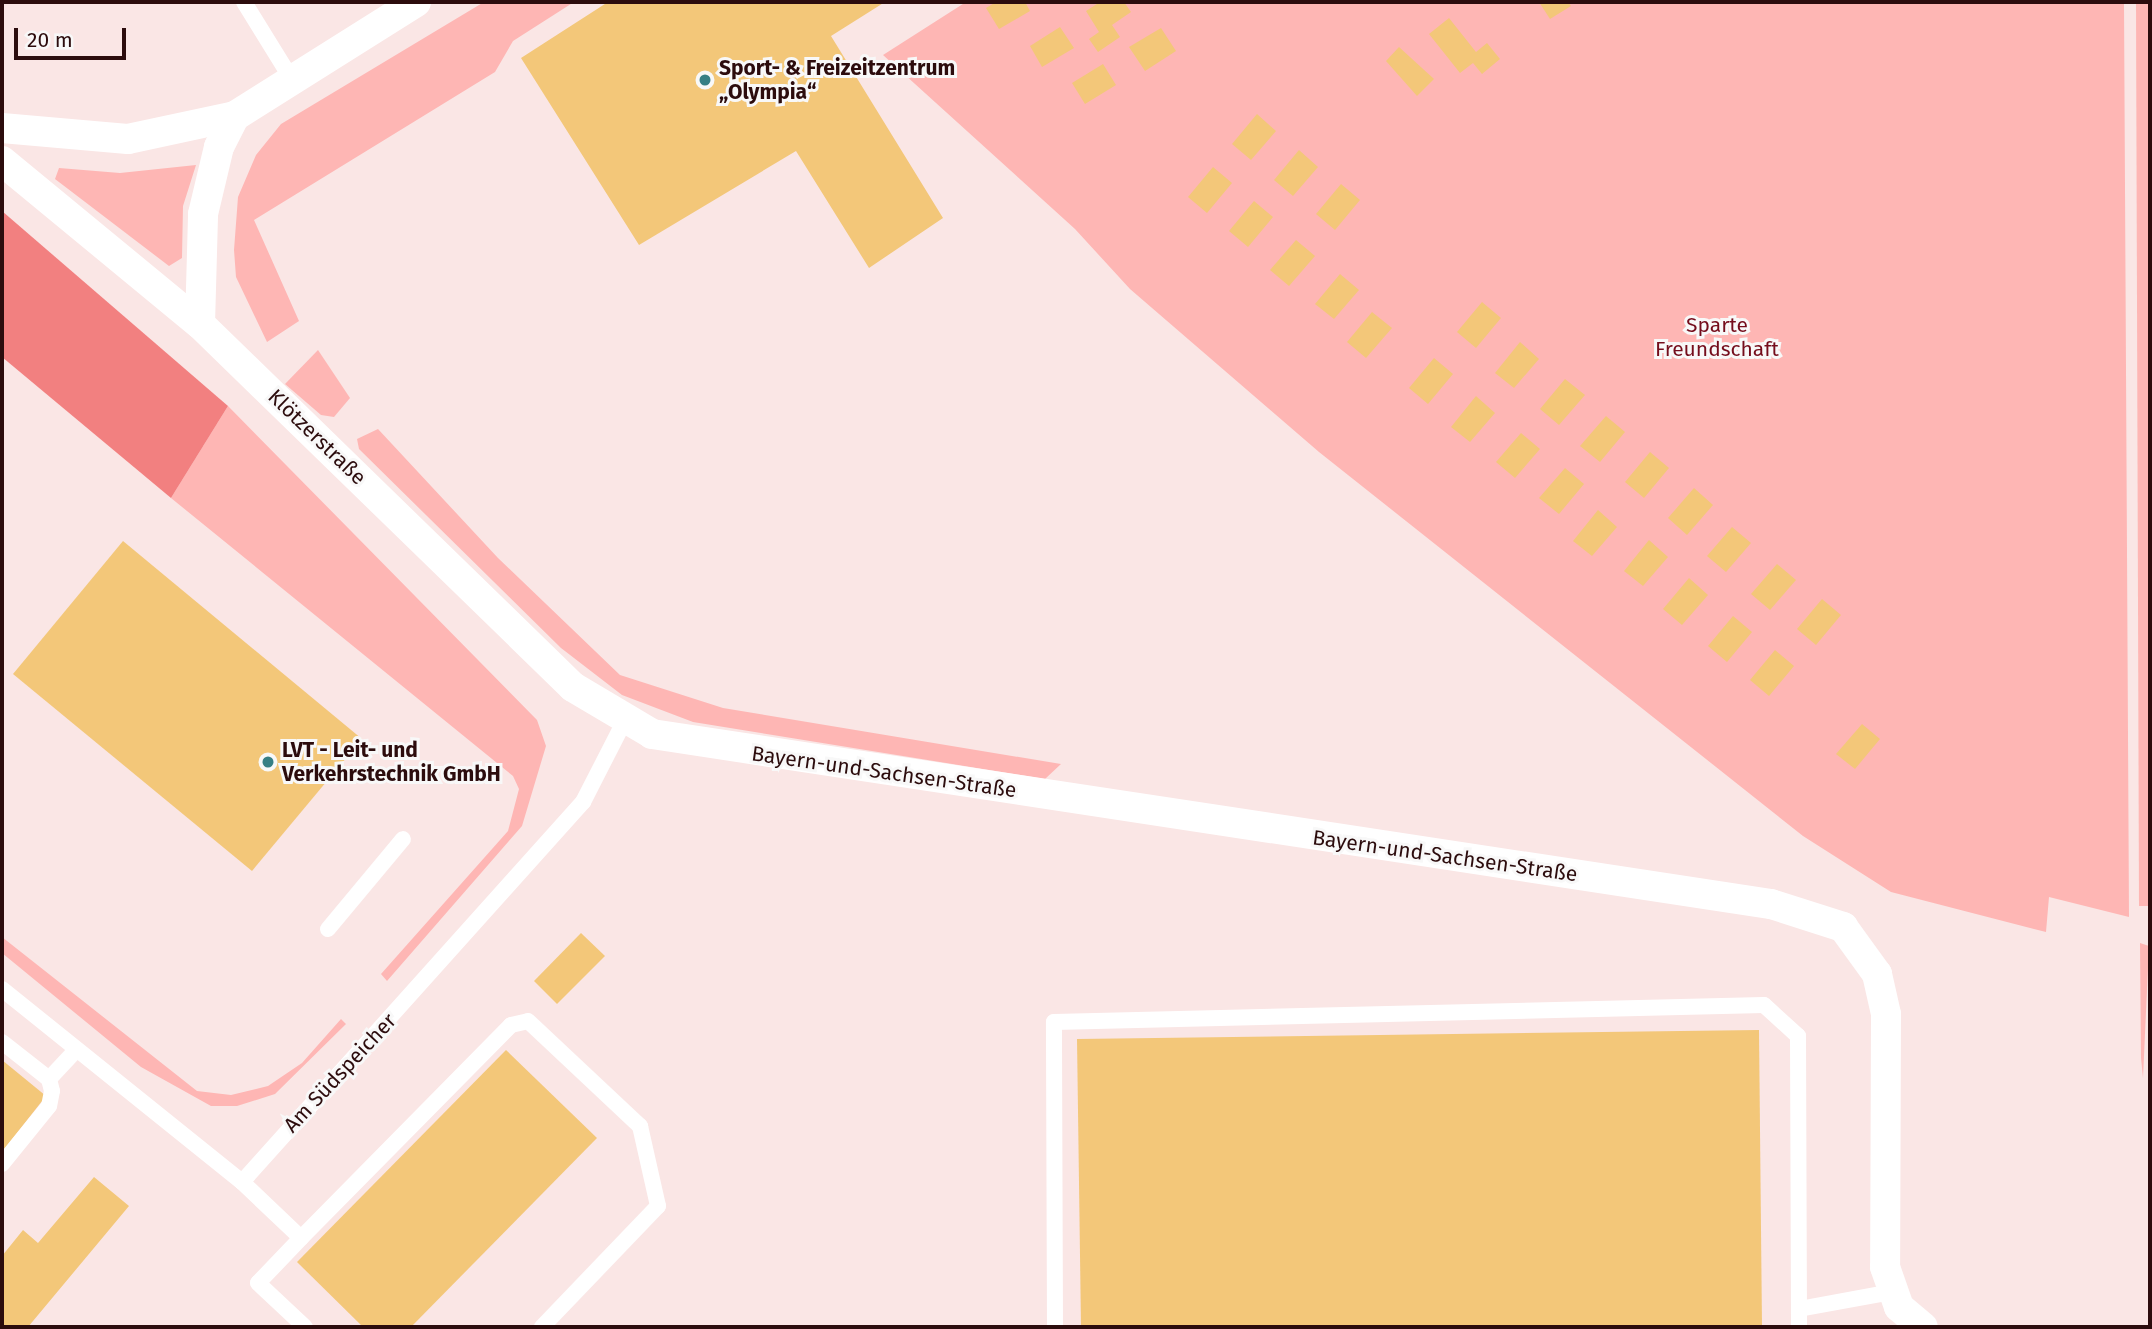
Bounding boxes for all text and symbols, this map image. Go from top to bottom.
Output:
scale bar [18,14,130,58]
text: 20 m [27,27,73,53]
place label: Sport- & Freizeitzentrum „Olympia“ [719,55,955,105]
marker: Sport- & Freizeitzentrum „Olympia“ [697,72,713,88]
park label: Sparte Freundschaft [1655,312,1779,362]
street label: Klötzerstraße [263,384,371,490]
place label: LVT - Leit- und Verkehrstechnik GmbH [282,737,501,787]
street label: Bayern-und-Sachsen-Straße [750,741,1018,803]
marker: LVT - Leit- und Verkehrstechnik GmbH [260,754,276,770]
street label: Bayern-und-Sachsen-Straße [1311,825,1579,887]
street label: Am Südspeicher [278,1008,402,1138]

